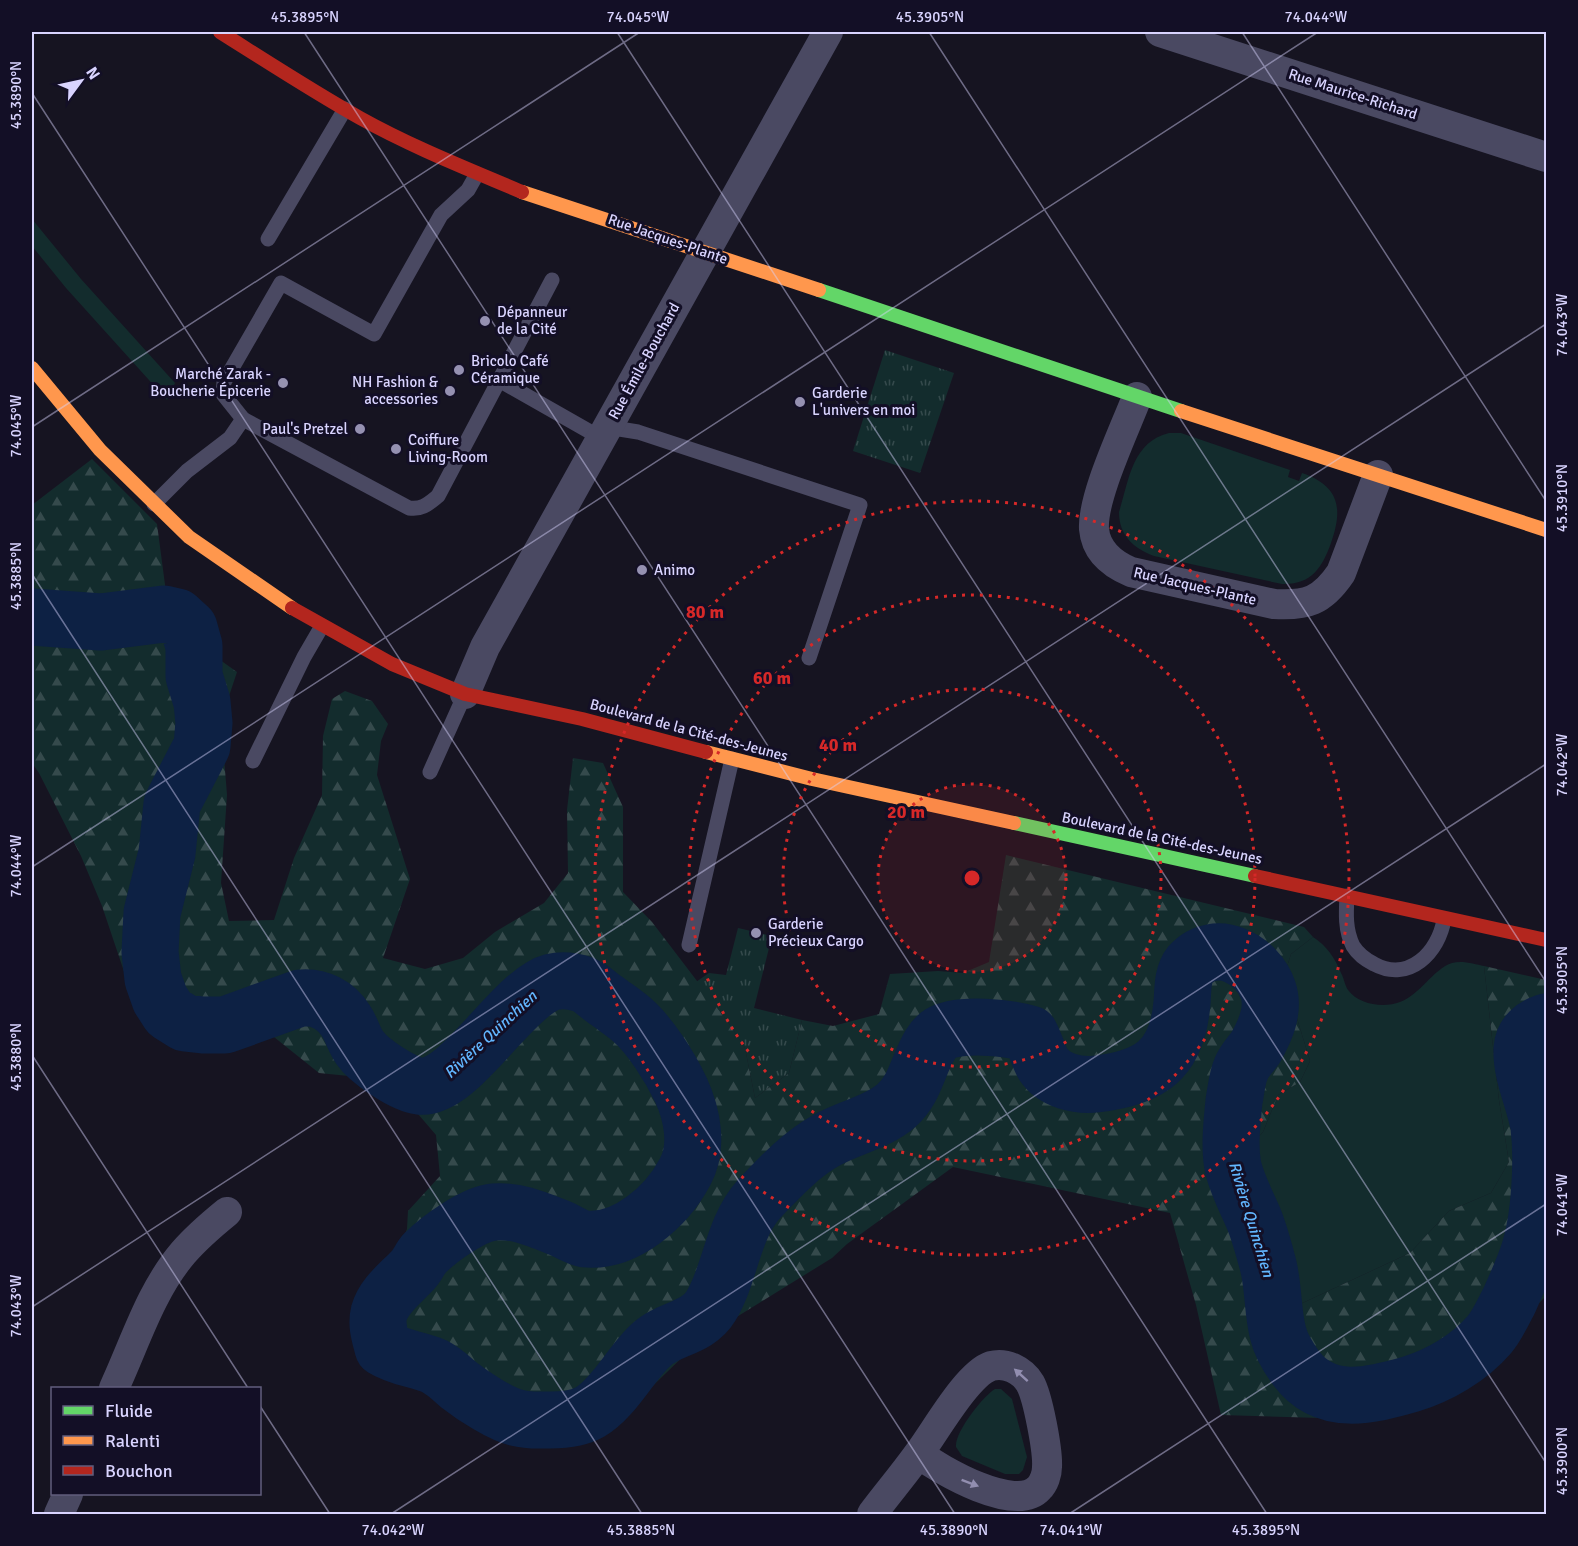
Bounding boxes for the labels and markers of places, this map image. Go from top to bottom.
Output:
place label: Dépanneur de la Cité [497,303,568,338]
marker: Dépanneur de la Cité [478,314,492,328]
place label: Bricolo Café Céramique [471,352,549,387]
marker: Bricolo Café Céramique [452,363,466,377]
place label: Marché Zarak - Boucherie Épicerie [150,365,271,400]
place label: NH Fashion & accessories [352,373,439,408]
marker: Marché Zarak - Boucherie Épicerie [276,376,290,390]
marker: NH Fashion & accessories [443,384,457,398]
place label: Garderie L'univers en moi [812,384,915,419]
marker: Garderie L'univers en moi [793,395,807,409]
place label: Paul's Pretzel [262,420,348,438]
marker: Paul's Pretzel [353,422,367,436]
place label: Coiffure Living-Room [408,431,488,466]
marker: Coiffure Living-Room [389,442,403,456]
place label: Animo [654,561,695,579]
marker: Animo [635,563,649,577]
centre of rings [962,868,982,888]
place label: Garderie Précieux Cargo [768,915,864,950]
marker: Garderie Précieux Cargo [749,926,763,940]

